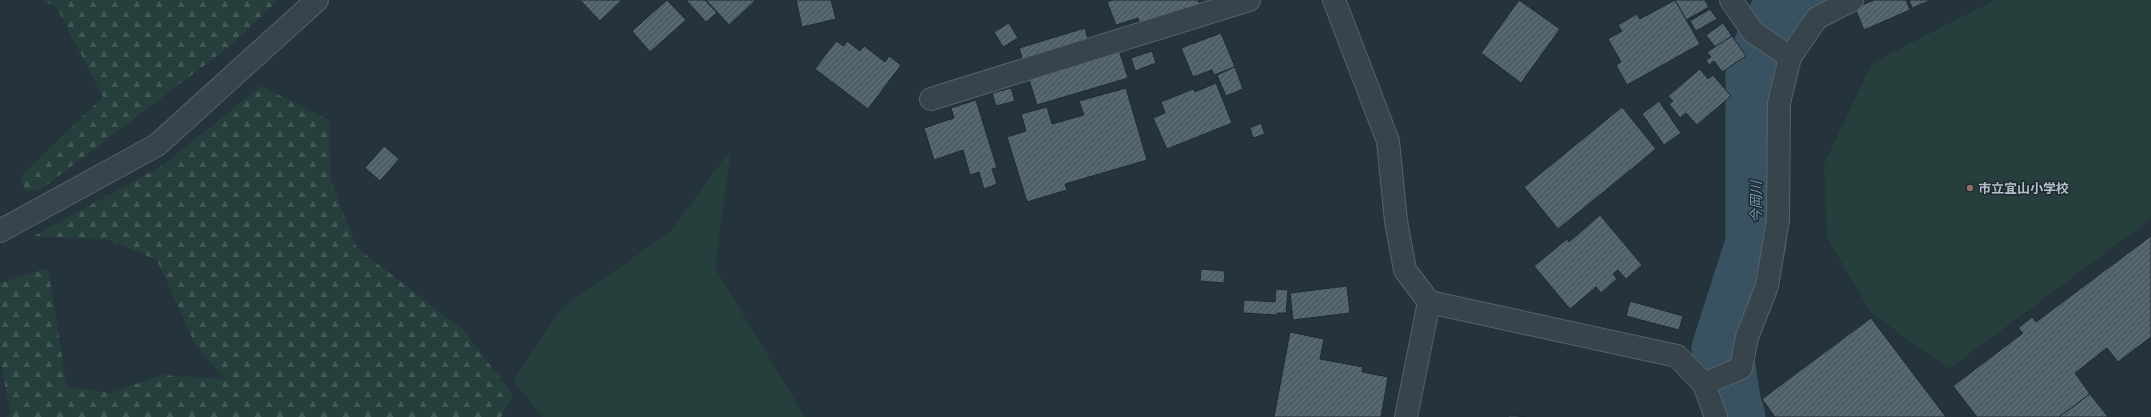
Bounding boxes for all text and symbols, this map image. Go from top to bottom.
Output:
water label: 今岡川 [1747,179,1766,223]
place label: 市立宜山小学校 [1978,180,2069,198]
marker: 市立宜山小学校 [1965,183,1975,193]

